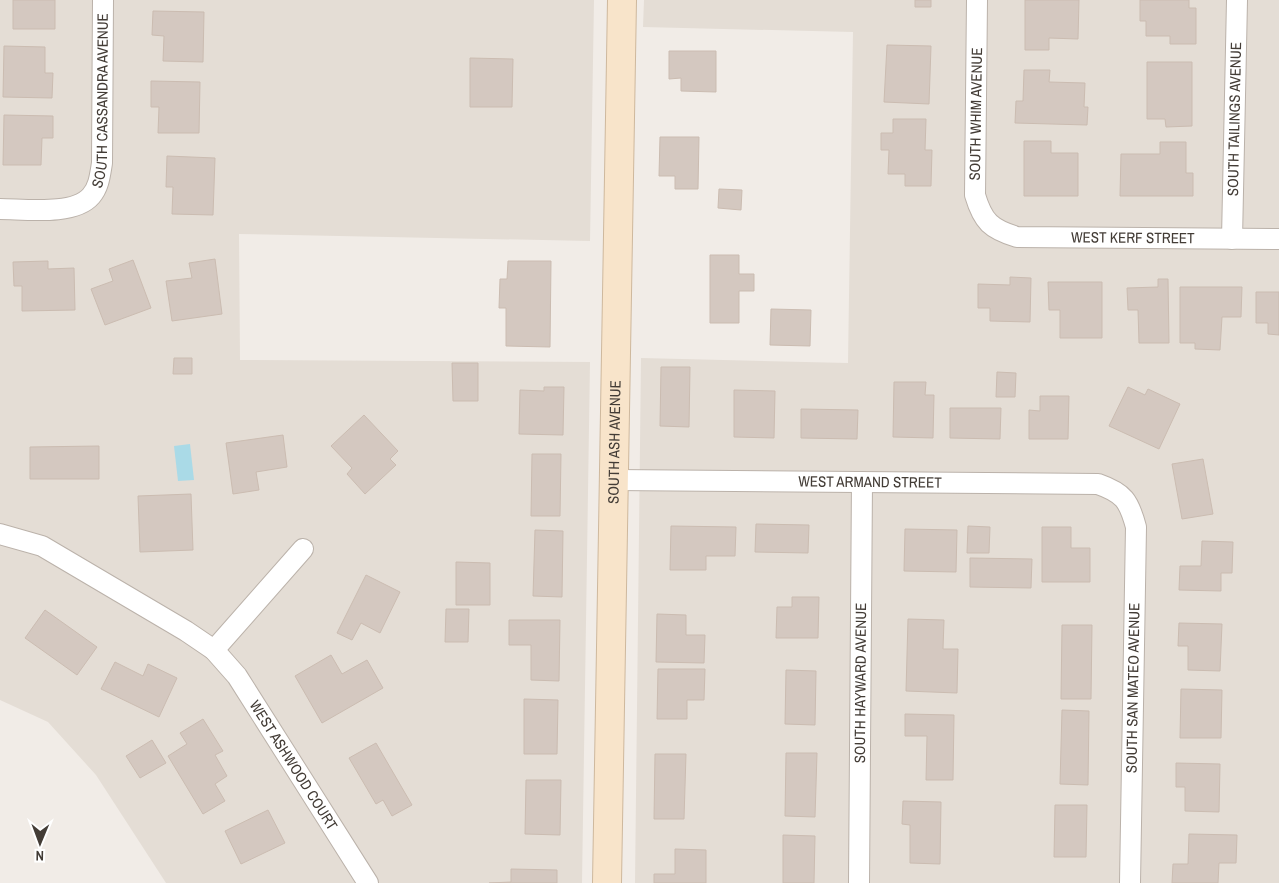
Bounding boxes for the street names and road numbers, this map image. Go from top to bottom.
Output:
street label: SOUTH CASSANDRA AVENUE [86,13,113,191]
street label: SOUTH TAILINGS AVENUE [1222,42,1246,196]
street label: SOUTH WHIM AVENUE [964,47,987,181]
street label: WEST KERF STREET [1071,226,1195,248]
street label: SOUTH ASH AVENUE [602,380,626,504]
street label: WEST ARMAND STREET [798,471,942,493]
street label: SOUTH HAYWARD AVENUE [849,603,871,763]
street label: SOUTH SAN MATEO AVENUE [1121,603,1144,773]
street label: WEST ASHWOOD COURT [245,696,343,834]

